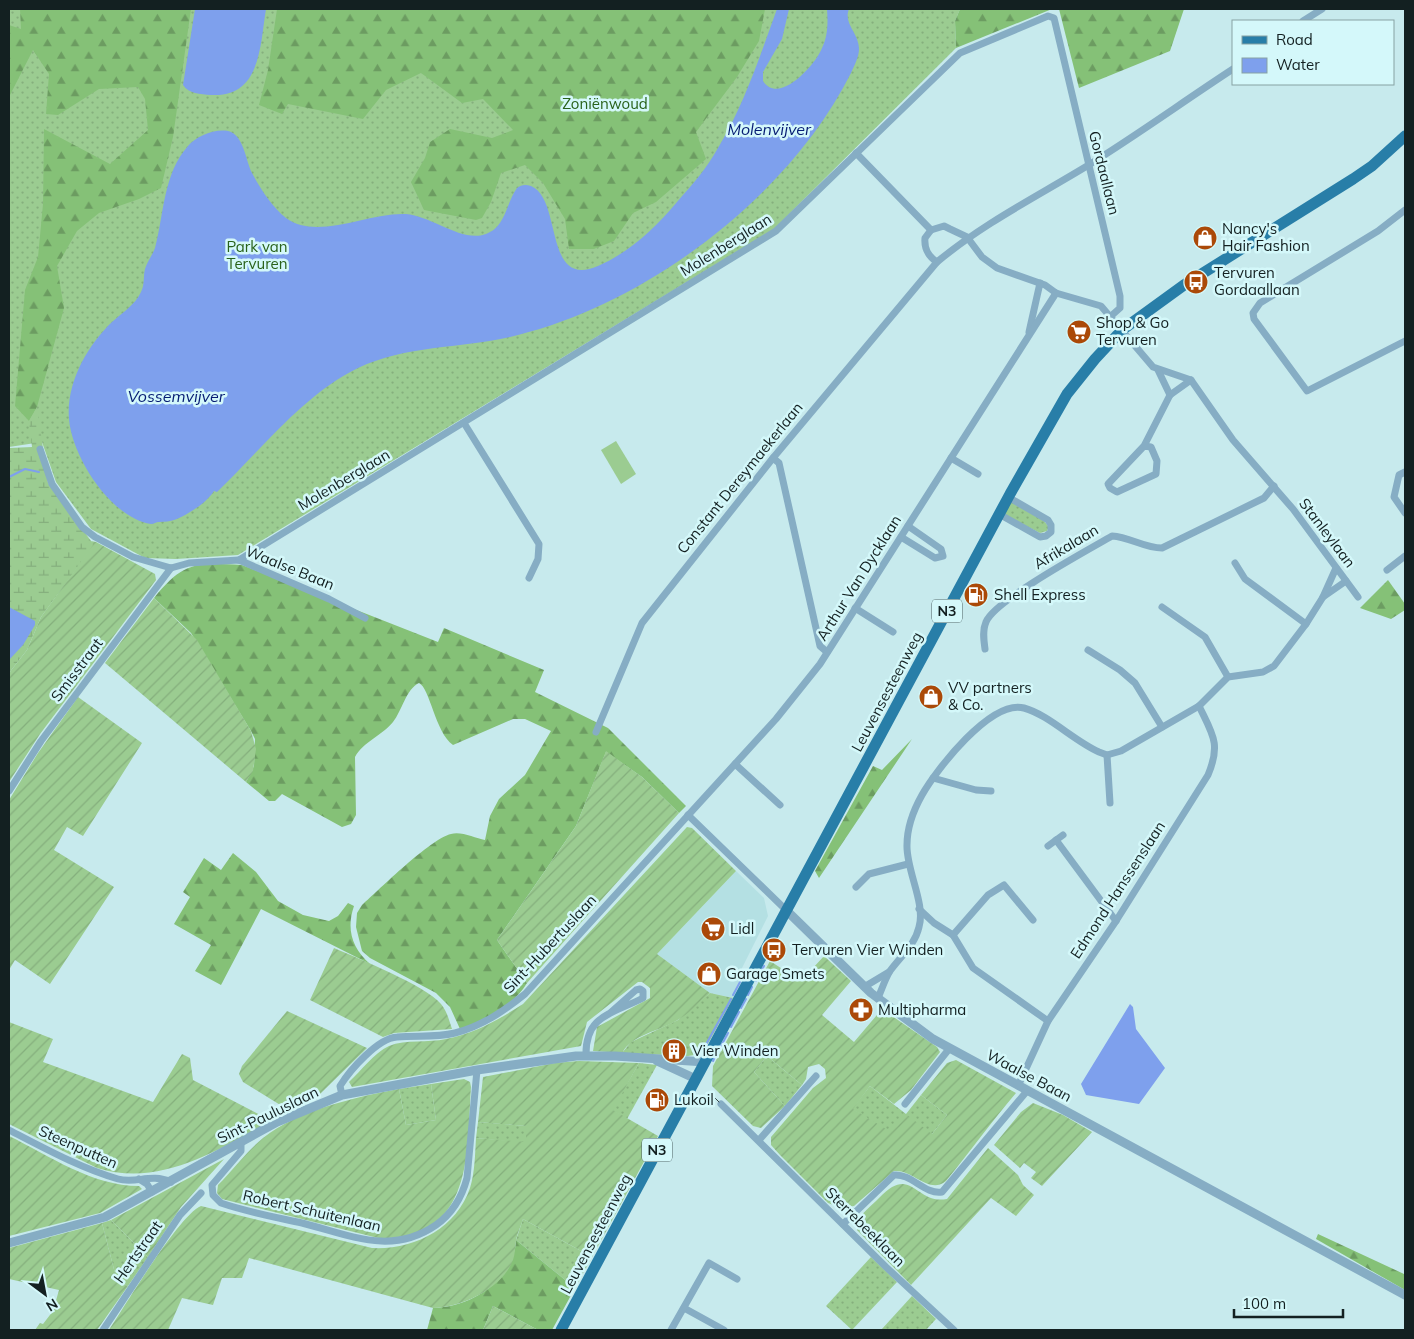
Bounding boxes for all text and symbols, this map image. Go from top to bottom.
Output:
legend [1232,20,1394,85]
text: Road [1276,30,1313,49]
text: Water [1276,55,1320,74]
park label: Zoniënwoud [562,94,648,113]
water label: Molenvijver [727,119,812,139]
street label: Gordaallaan [1085,129,1124,217]
street label: Molenberglaan [677,209,775,280]
place label: Nancy's Hair Fashion [1222,219,1310,255]
shop icon: Nancy's Hair Fashion [1192,225,1218,251]
park label: Park van Tervuren [226,237,288,273]
place label: Tervuren Gordaallaan [1214,263,1300,299]
bus stop icon: Tervuren Gordaallaan [1183,269,1209,295]
place label: Shop & Go Tervuren [1096,313,1169,349]
supermarket icon: Shop & Go Tervuren [1066,319,1092,345]
water label: Vossemvijver [128,386,226,406]
street label: Constant Dereymaekerlaan [673,398,807,557]
street label: Molenberglaan [294,445,393,514]
street label: Stanleylaan [1295,494,1360,571]
street label: Arthur Van Dycklaan [812,511,905,644]
street label: Afrikalaan [1030,520,1102,573]
street label: Waalse Baan [243,541,337,594]
fuel station icon: Shell Express [963,582,989,608]
place label: Shell Express [994,585,1086,604]
road number: N3 [932,600,962,622]
street label: Leuvensesteenweg [847,629,926,755]
street label: Smisstraat [47,634,107,705]
place label: VV partners & Co. [948,678,1032,714]
shop icon: VV partners & Co. [918,684,944,710]
street label: Edmond Hanssenslaan [1066,817,1169,962]
street label: Sint-Hubertuslaan [499,890,600,997]
supermarket icon: Lidl [700,916,726,942]
place label: Lidl [730,919,754,938]
bus stop icon: Tervuren Vier Winden [761,937,787,963]
place label: Tervuren Vier Winden [792,940,943,959]
shop icon: Garage Smets [696,961,722,987]
place label: Garage Smets [726,964,825,983]
pharmacy icon: Multipharma [848,997,874,1023]
place label: Multipharma [878,1000,966,1019]
building icon: Vier Winden [661,1038,687,1064]
place label: Vier Winden [692,1041,779,1060]
street label: Waalse Baan [983,1045,1075,1106]
street label: Sint-Pauluslaan [214,1082,322,1147]
fuel station icon: Lukoil [644,1087,670,1113]
place label: Lukoil [674,1090,714,1109]
street label: Steenputten [36,1121,121,1172]
road number: N3 [642,1138,672,1162]
street label: Leuvensesteenweg [556,1171,635,1297]
street label: Sterrebeeklaan [822,1183,909,1270]
street label: Robert Schuitenlaan [241,1185,383,1236]
street label: Hertstraat [109,1217,166,1287]
north arrow [20,1269,70,1319]
scale bar [1234,1286,1343,1318]
text: 100 m [1242,1294,1286,1313]
text: N [43,1295,61,1315]

